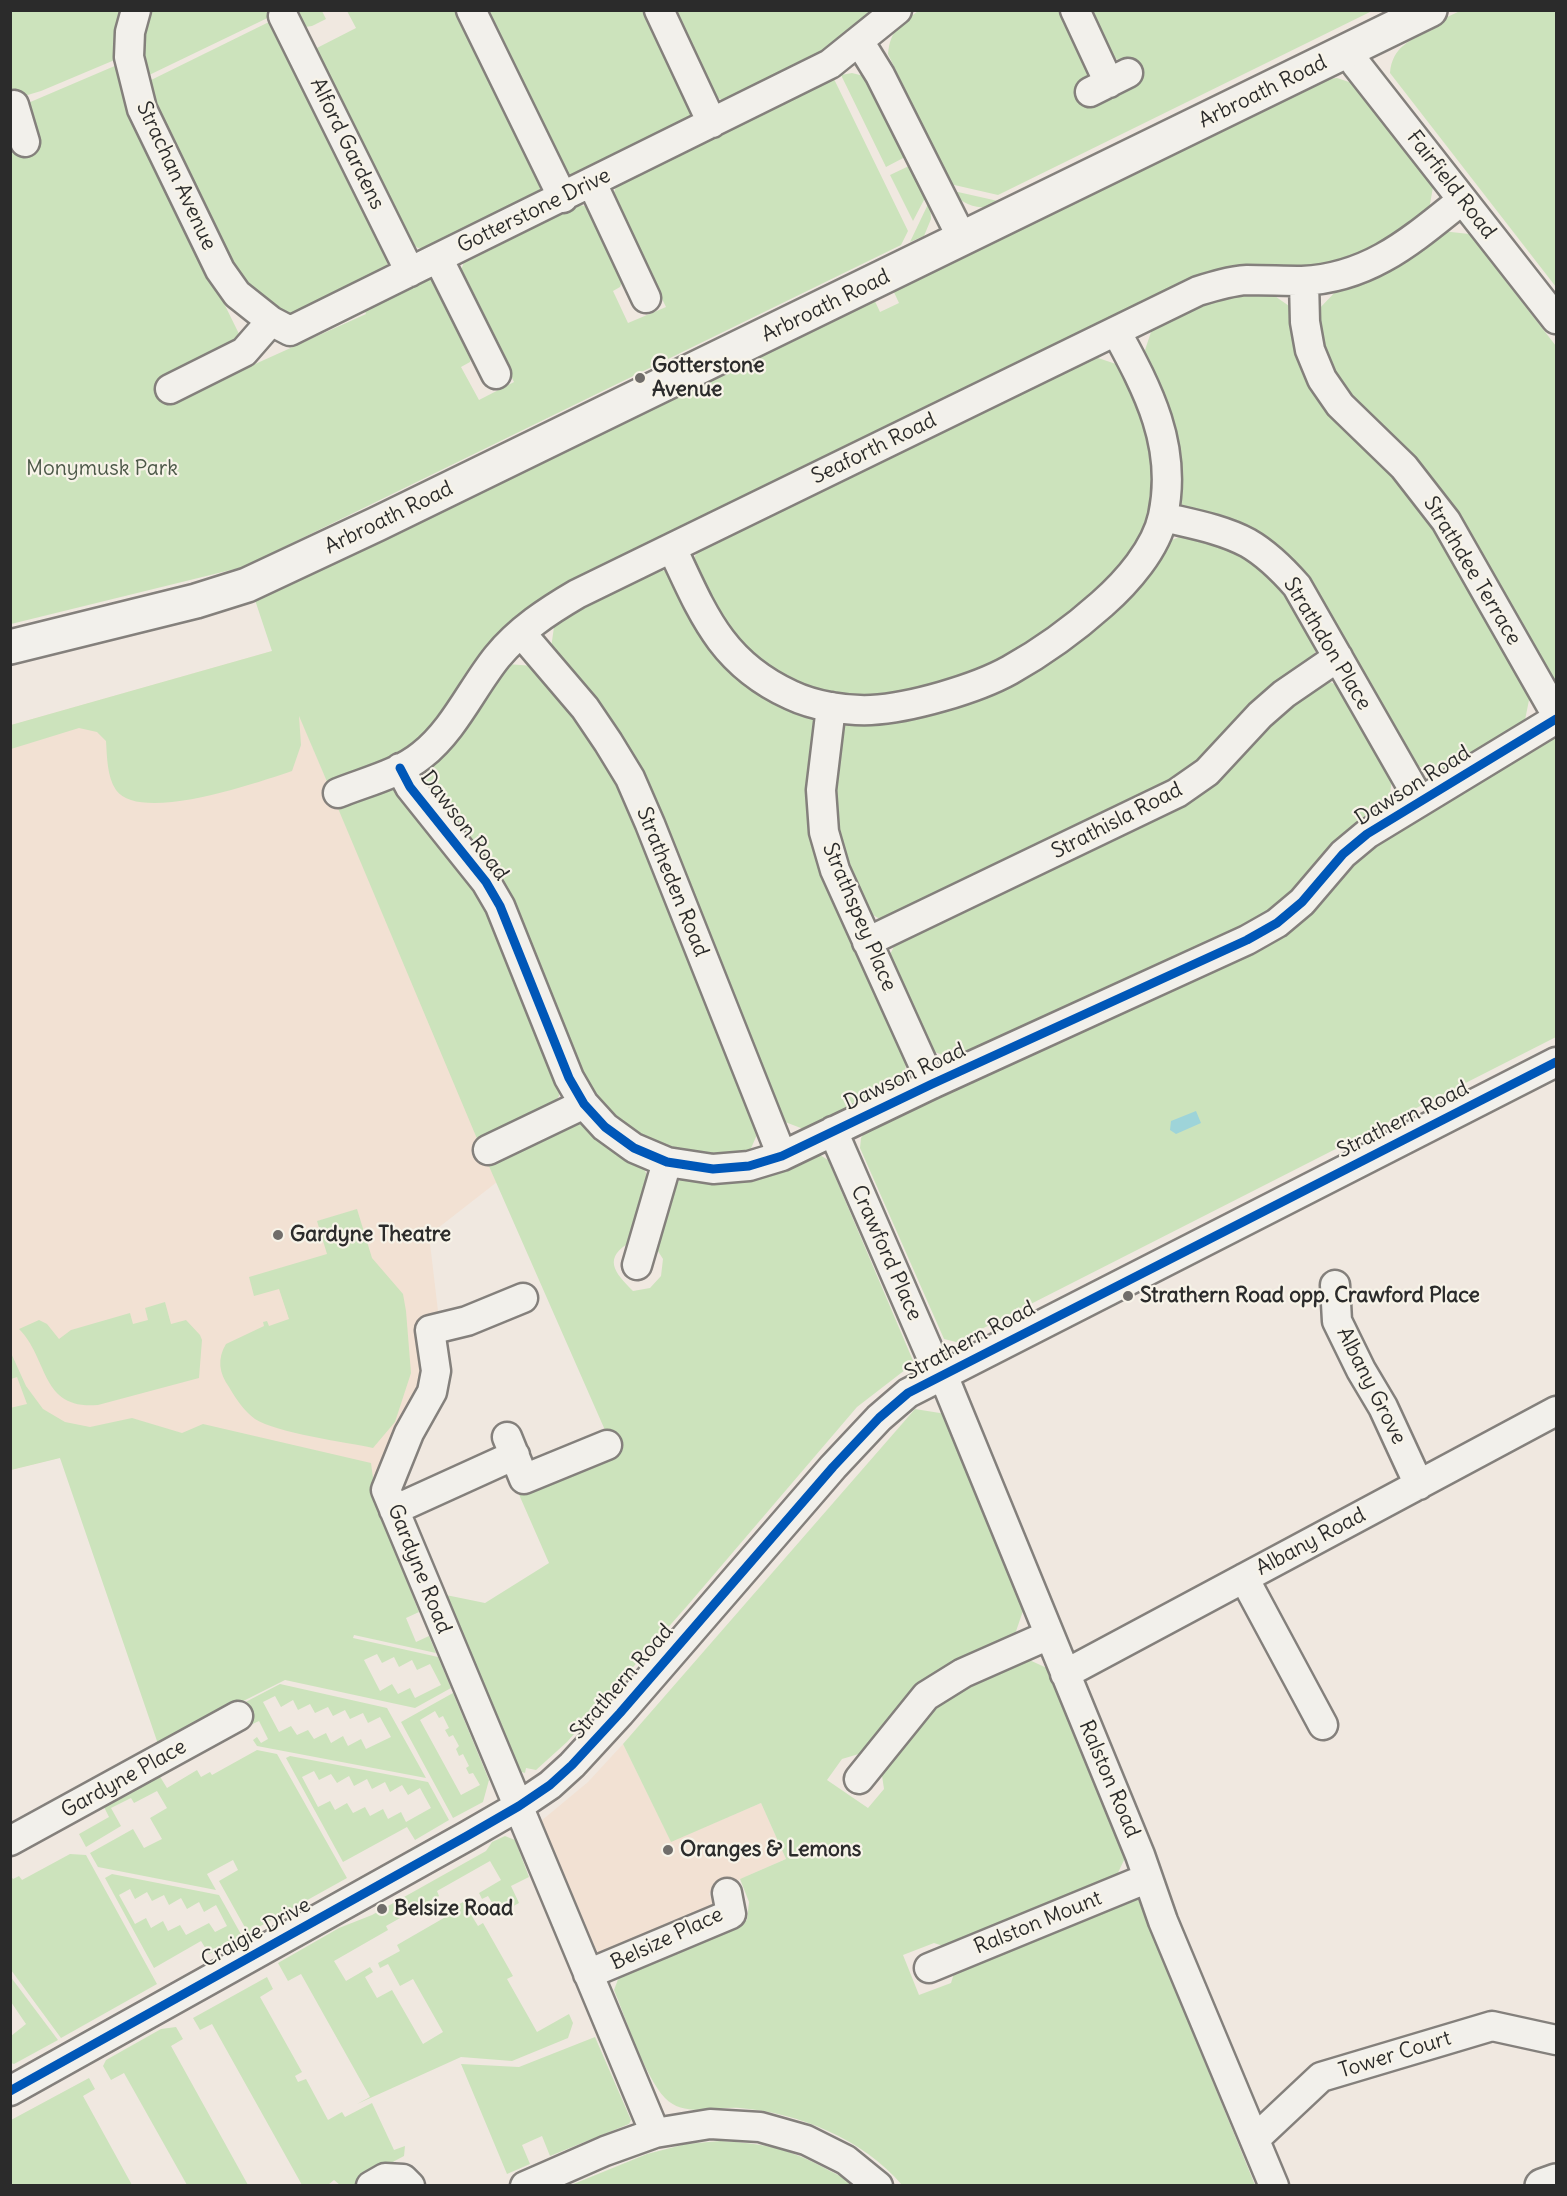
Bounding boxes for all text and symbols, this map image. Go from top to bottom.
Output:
street label: Arbroath Road [1195,50,1331,134]
street label: Alford Gardens [304,74,390,214]
street label: Strachan Avenue [131,98,221,254]
street label: Fairfield Road [1401,126,1501,244]
street label: Gotterstone Drive [453,163,615,259]
street label: Arbroath Road [758,264,894,348]
place label: Gotterstone Avenue [652,353,765,403]
marker: Gotterstone Avenue [633,371,647,385]
street label: Seaforth Road [808,408,940,490]
park label: Monymusk Park [26,456,178,482]
street label: Arbroath Road [321,476,457,560]
street label: Strathdee Terrace [1418,492,1526,650]
street label: Strathdon Place [1278,573,1376,715]
street label: Dawson Road [1351,741,1475,831]
street label: Dawson Road [414,766,514,886]
street label: Strathisla Road [1048,777,1186,865]
street label: Stratheden Road [630,803,714,961]
street label: Strathspey Place [816,839,902,995]
street label: Dawson Road [840,1038,970,1116]
street label: Strathern Road [1333,1076,1473,1164]
street label: Crawford Place [845,1181,927,1325]
place label: Gardyne Theatre [290,1222,451,1248]
marker: Gardyne Theatre [271,1228,285,1242]
place label: Strathern Road opp. Crawford Place [1140,1283,1480,1309]
marker: Strathern Road opp. Crawford Place [1121,1289,1135,1303]
street label: Strathern Road [900,1296,1040,1386]
street label: Albany Grove [1331,1323,1411,1449]
street label: Gardyne Road [382,1501,456,1637]
street label: Albany Road [1252,1503,1370,1581]
street label: Strathern Road [565,1619,679,1745]
street label: Ralston Road [1073,1717,1145,1841]
street label: Gardyne Place [57,1734,191,1824]
place label: Oranges & Lemons [680,1837,861,1863]
marker: Oranges & Lemons [661,1843,675,1857]
street label: Ralston Mount [970,1886,1106,1960]
street label: Craigie Drive [197,1893,315,1973]
place label: Belsize Road [394,1896,513,1922]
marker: Belsize Road [375,1902,389,1916]
street label: Belsize Place [607,1902,727,1976]
street label: Tower Court [1336,2026,1454,2084]

